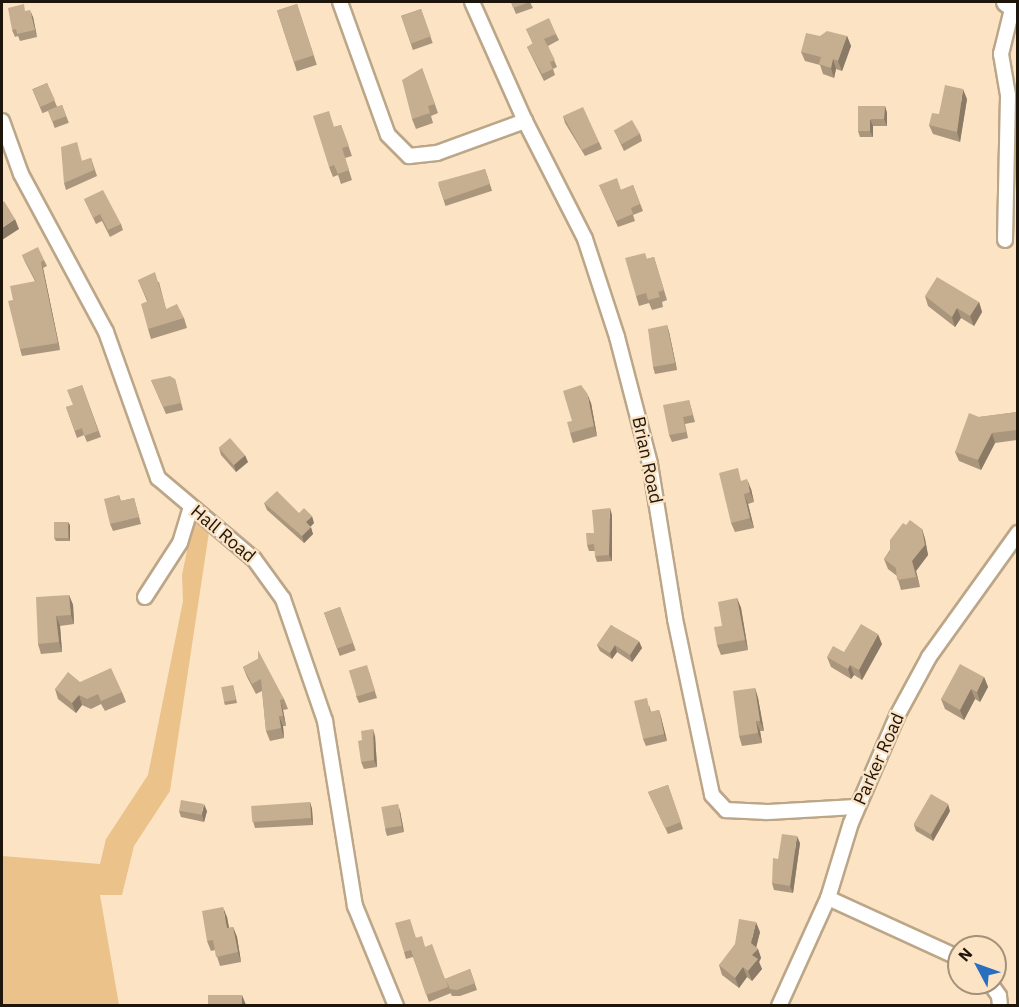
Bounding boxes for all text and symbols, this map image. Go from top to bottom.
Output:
street label: Brian Road [627,415,667,505]
street label: Hall Road [186,501,260,567]
street label: Parker Road [849,710,909,808]
north arrow [947,935,1007,995]
text: N [954,944,976,965]

